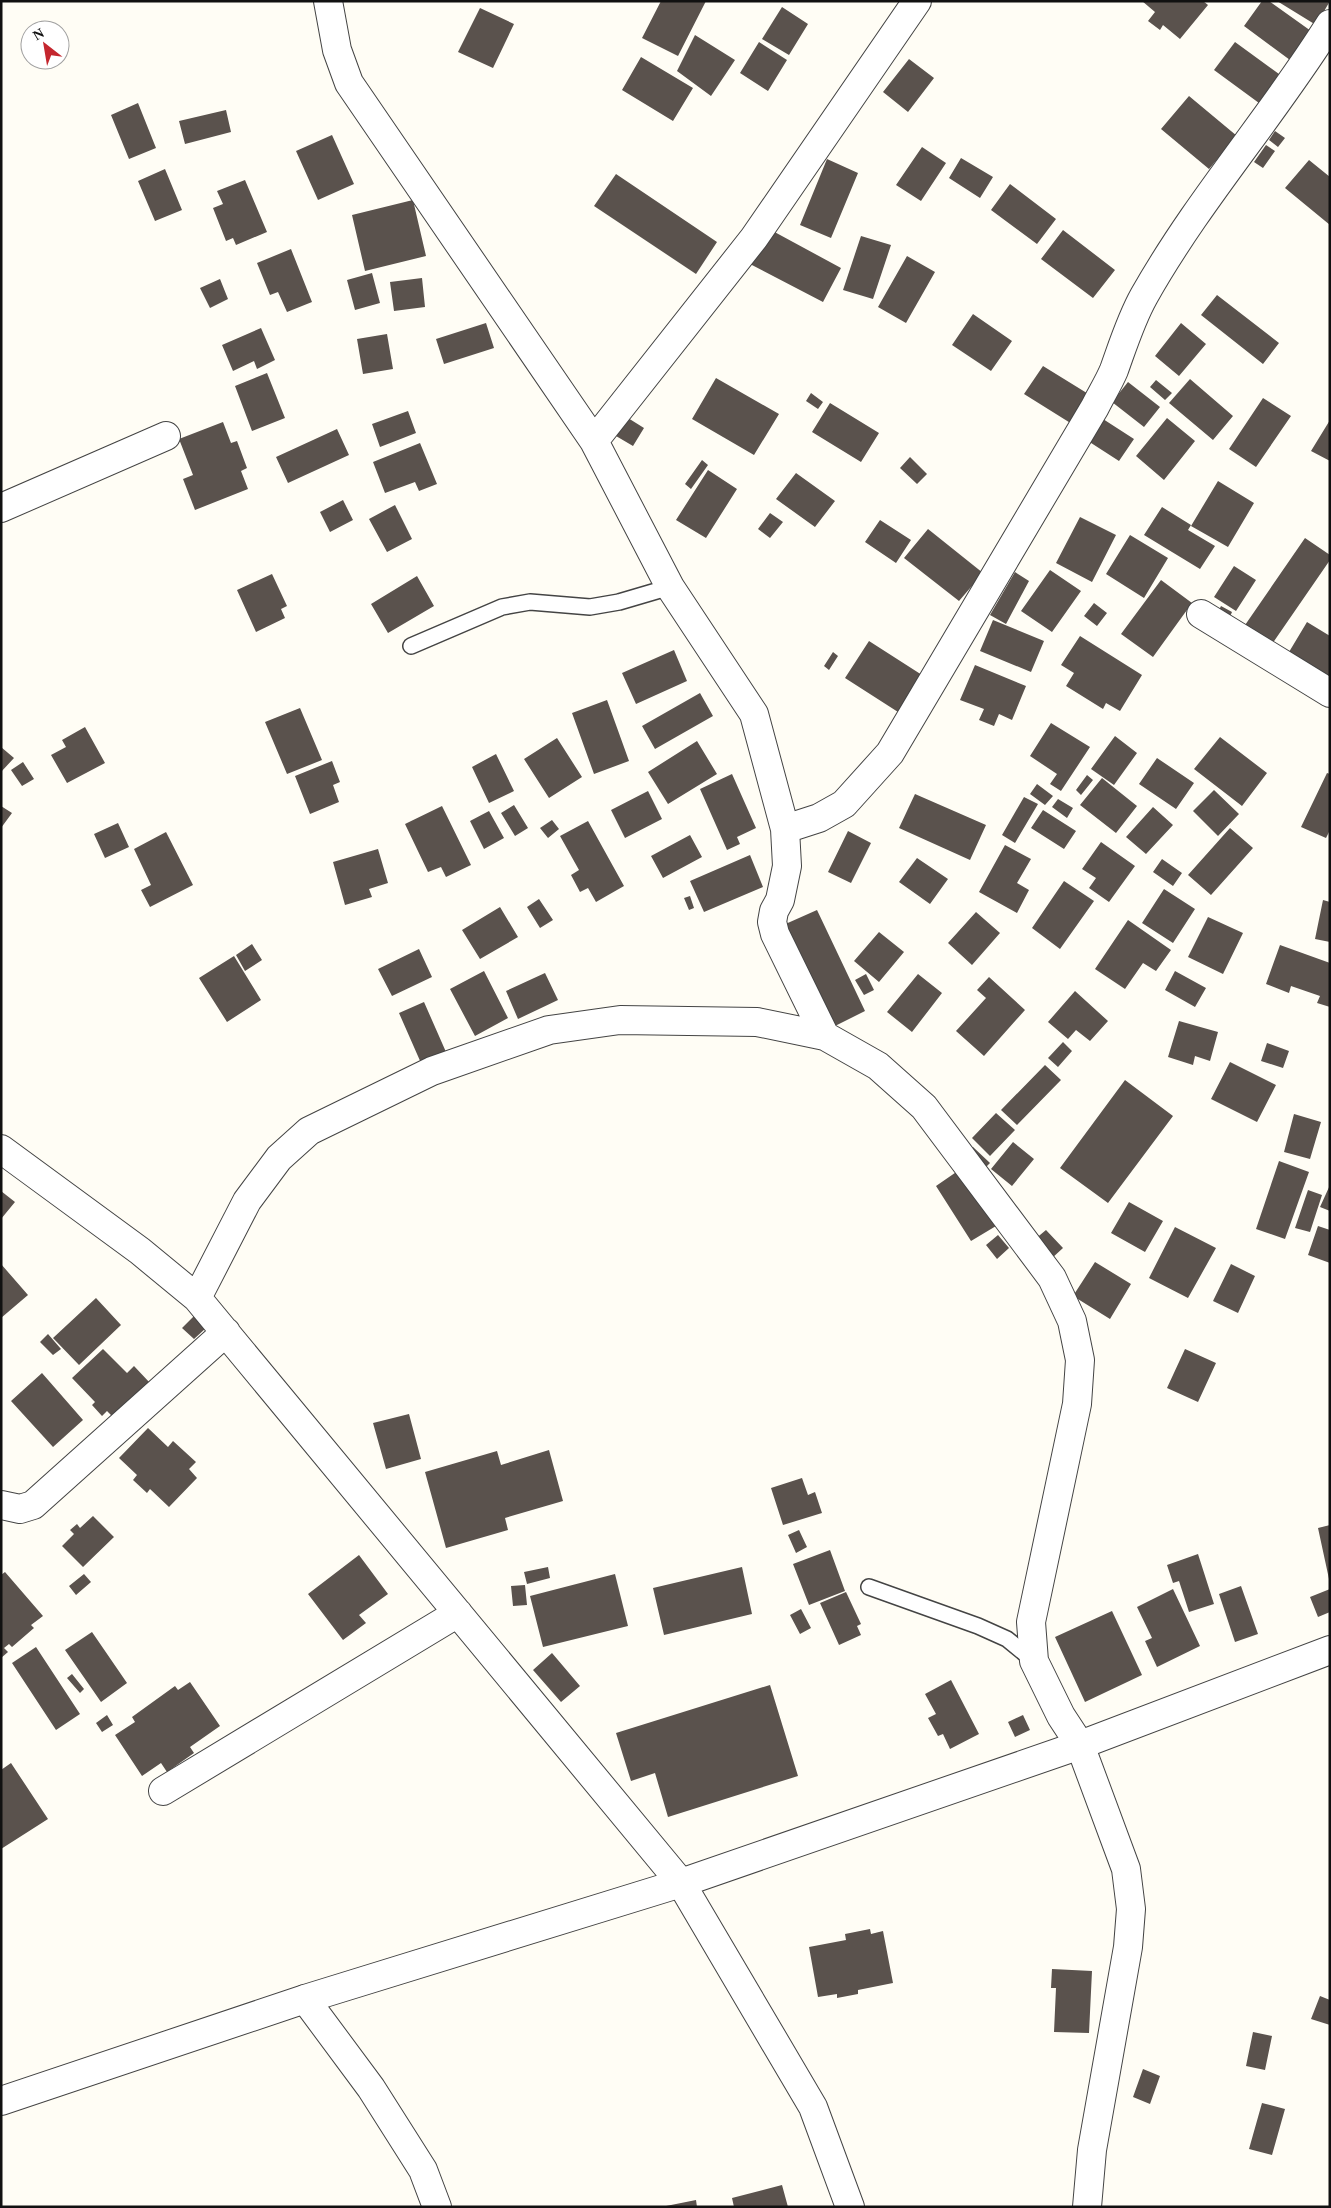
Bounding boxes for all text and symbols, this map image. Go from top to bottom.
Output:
north arrow [20,20,70,70]
text: N [30,25,47,43]

